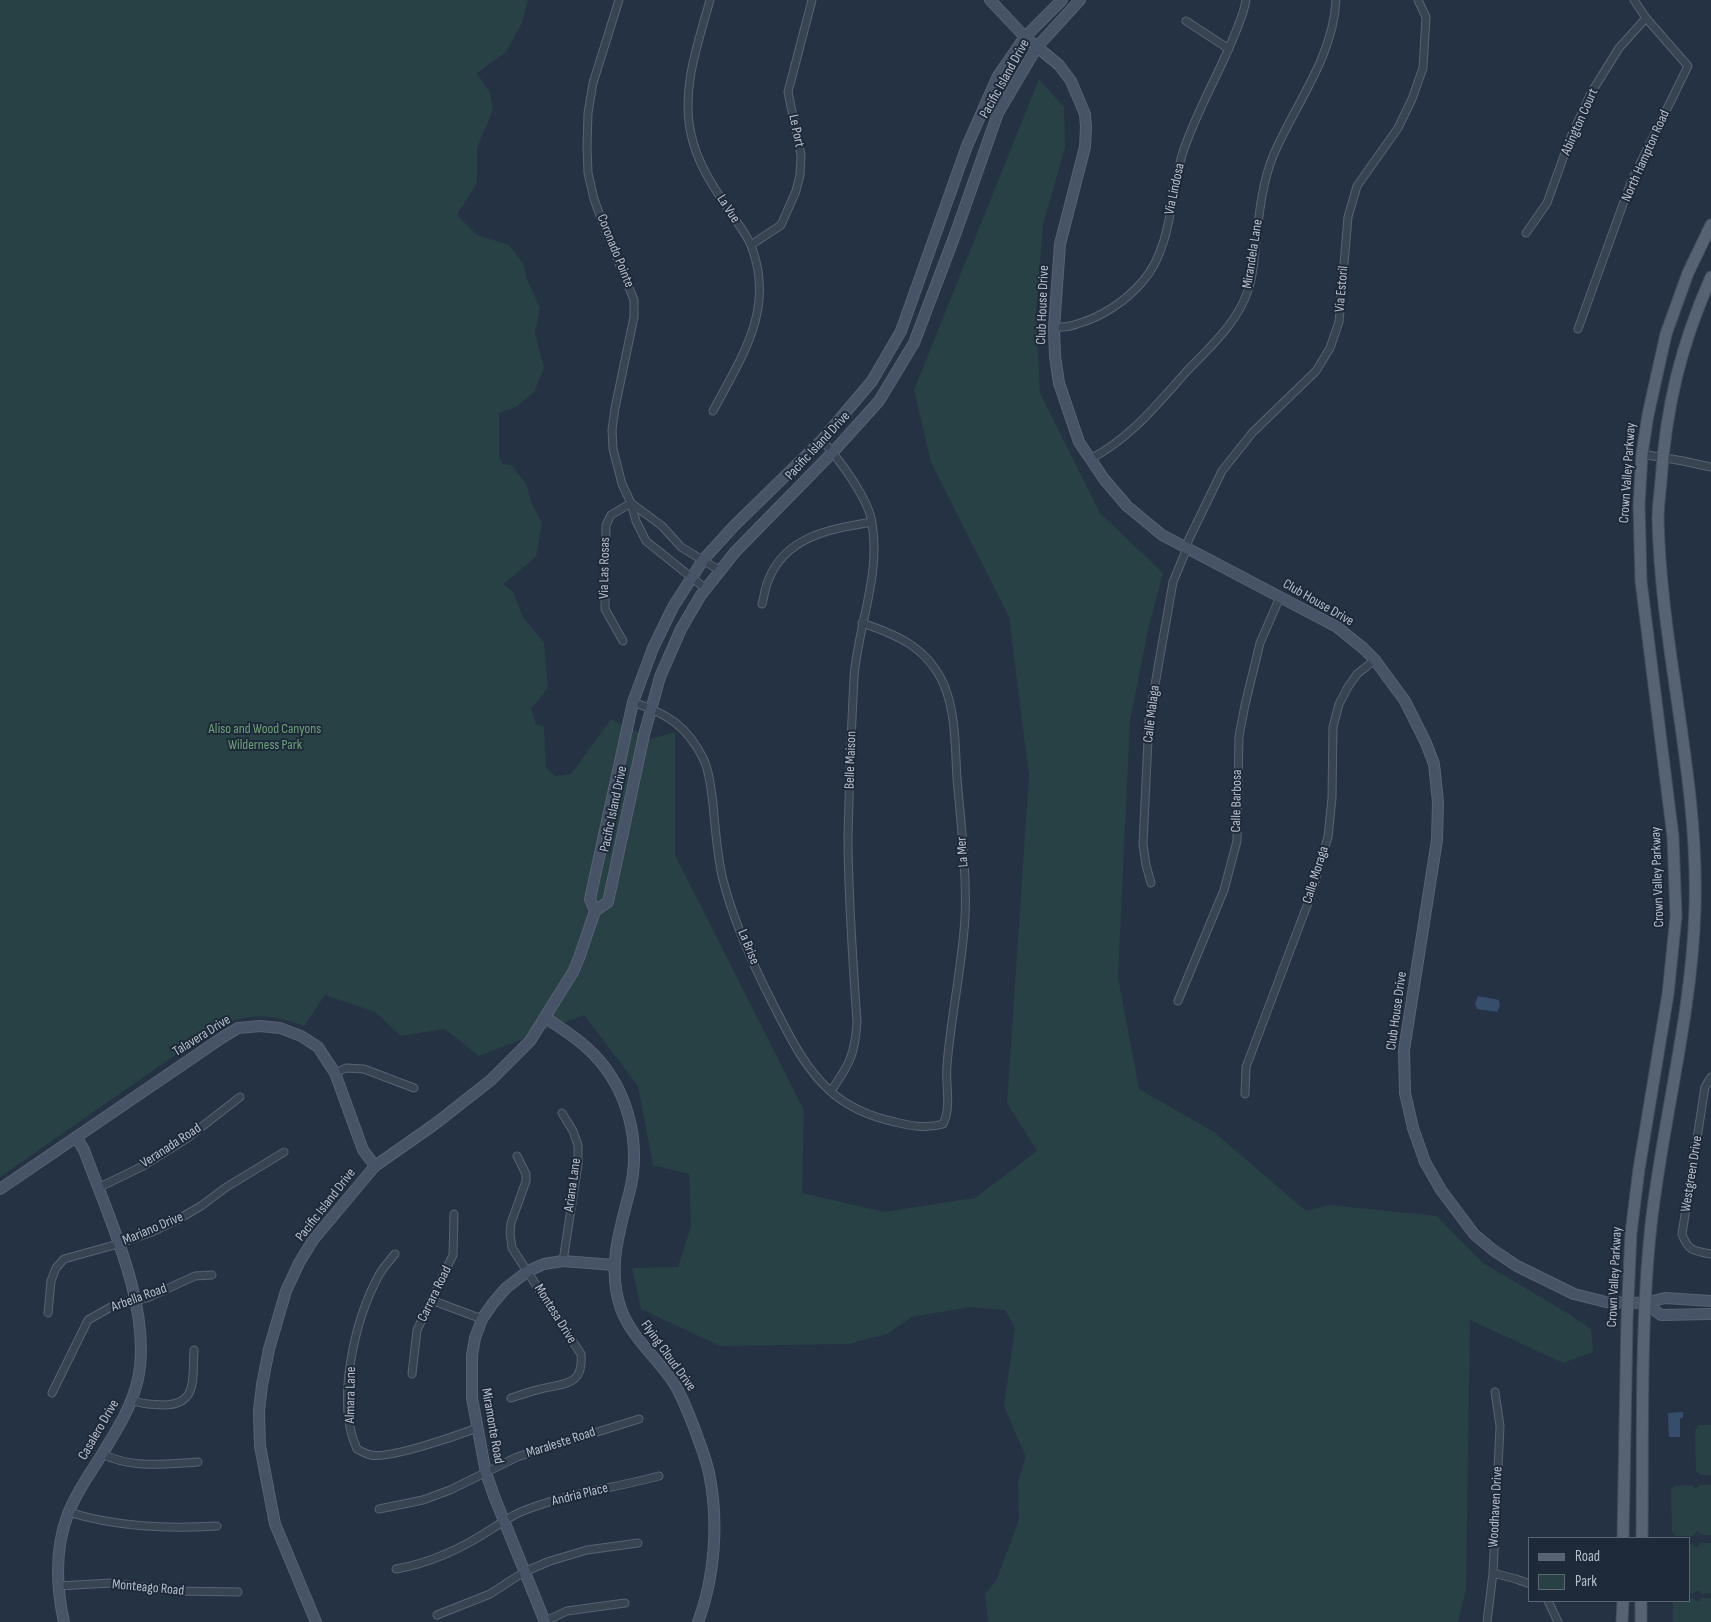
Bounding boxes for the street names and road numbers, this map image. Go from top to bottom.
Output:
street label: Pacific Island Drive [976,37,1034,121]
street label: Abington Court [1558,86,1602,158]
street label: North Hampton Road [1618,108,1674,204]
street label: Le Port [784,113,808,149]
street label: Via Lindosa [1161,162,1189,216]
street label: La Vue [713,192,743,226]
street label: Coronado Pointe [593,212,637,290]
street label: Mirandela Lane [1239,218,1267,290]
street label: Club House Drive [1033,265,1053,345]
street label: Via Estoril [1332,265,1352,313]
street label: Pacific Island Drive [782,408,854,484]
street label: Crown Valley Parkway [1616,422,1640,524]
street label: Via Las Rosas [596,537,614,599]
street label: Club House Drive [1279,576,1357,630]
street label: Calle Malaga [1140,684,1164,744]
street label: Belle Maison [842,731,860,789]
street label: Pacific Island Drive [597,764,631,854]
street label: Calle Barbosa [1228,770,1246,832]
street label: Crown Valley Parkway [1648,826,1668,928]
street label: La Mer [954,836,972,868]
street label: Calle Moraga [1299,844,1333,906]
street label: La Brise [733,927,763,967]
street label: Club House Drive [1383,971,1411,1051]
street label: Talavera Drive [170,1012,234,1060]
street label: Veranada Road [138,1120,204,1172]
street label: Westgreen Drive [1678,1135,1706,1213]
street label: Ariana Lane [561,1157,585,1213]
street label: Pacific Island Drive [292,1165,360,1245]
street label: Mariano Drive [120,1209,186,1249]
street label: Crown Valley Parkway [1604,1226,1626,1328]
street label: Carrara Road [414,1263,456,1325]
street label: Arbella Road [109,1280,169,1316]
street label: Montesa Drive [530,1281,580,1347]
street label: Flying Cloud Drive [637,1317,699,1395]
street label: Almara Lane [342,1366,360,1424]
street label: Miramonte Road [477,1387,507,1465]
street label: Casalero Drive [75,1397,123,1463]
street label: Maraleste Road [524,1424,598,1462]
street label: Woodhaven Drive [1485,1466,1507,1548]
street label: Andria Place [550,1480,610,1510]
street label: Monteago Road [111,1576,185,1600]

